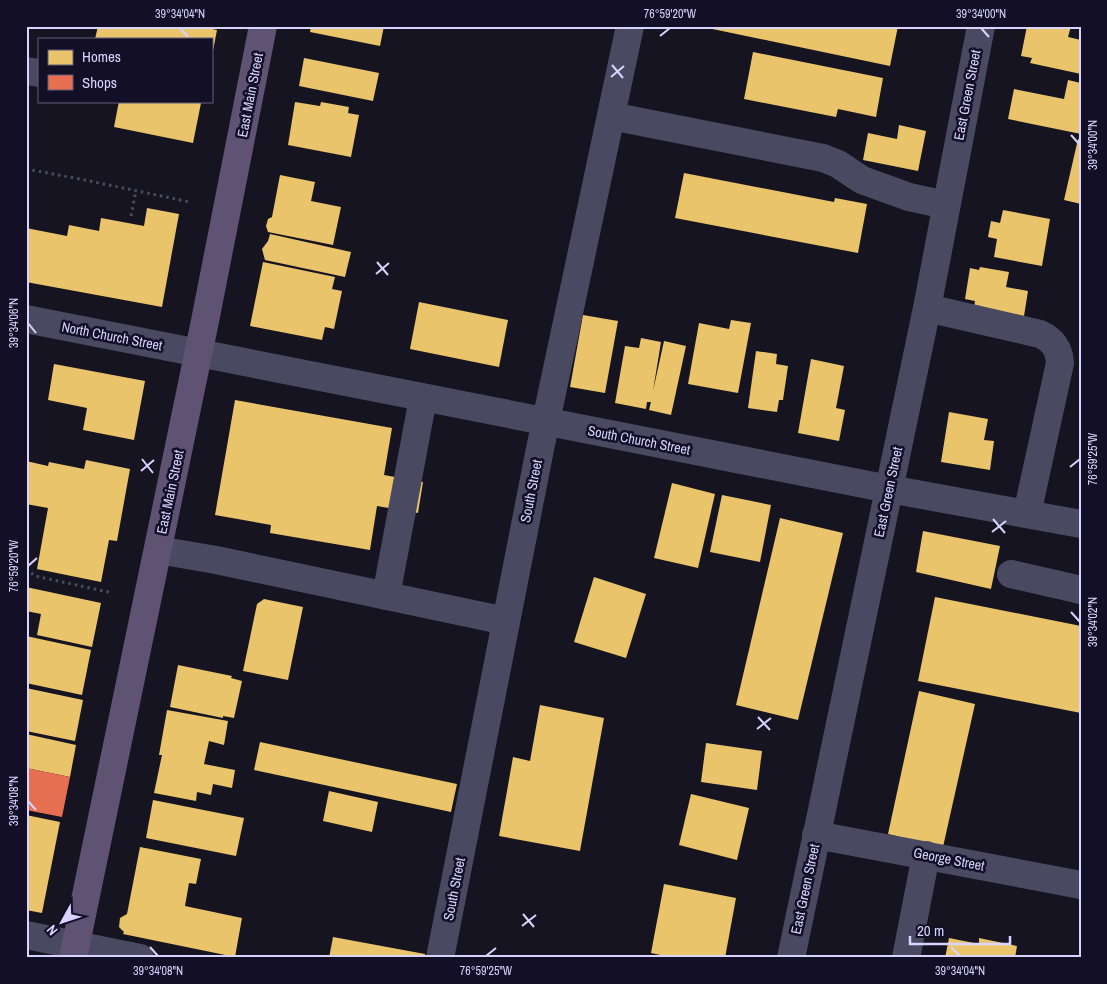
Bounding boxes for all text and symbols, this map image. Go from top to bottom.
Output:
text: 39°34'04"N [155,6,205,22]
text: 76°59'20"W [644,6,697,22]
text: 39°34'00"N [956,6,1006,22]
legend [38,38,212,102]
text: Homes [82,46,121,67]
street label: East Green Street [949,48,985,142]
street label: East Main Street [233,51,267,139]
text: Shops [82,72,117,93]
text: 39°34'00"N [1085,120,1101,170]
text: 39°34'06"N [6,298,22,348]
street label: North Church Street [60,317,164,355]
street label: South Church Street [586,421,692,459]
text: 76°59'25"W [1085,432,1101,485]
street label: East Green Street [870,445,906,539]
street label: East Main Street [152,448,188,536]
street label: South Street [516,458,546,524]
text: 76°59'20"W [6,539,22,592]
text: 39°34'02"N [1085,597,1101,647]
text: 39°34'08"N [6,776,22,826]
street label: East Green Street [787,842,823,936]
street label: George Street [912,843,986,875]
street label: South Street [439,856,469,922]
north arrow [38,896,88,946]
scale bar [910,914,1010,946]
text: 20 m [917,920,944,941]
text: N [42,921,62,939]
text: 39°34'08"N [133,963,183,979]
text: 76°59'25"W [460,963,513,979]
text: 39°34'04"N [935,963,985,979]

